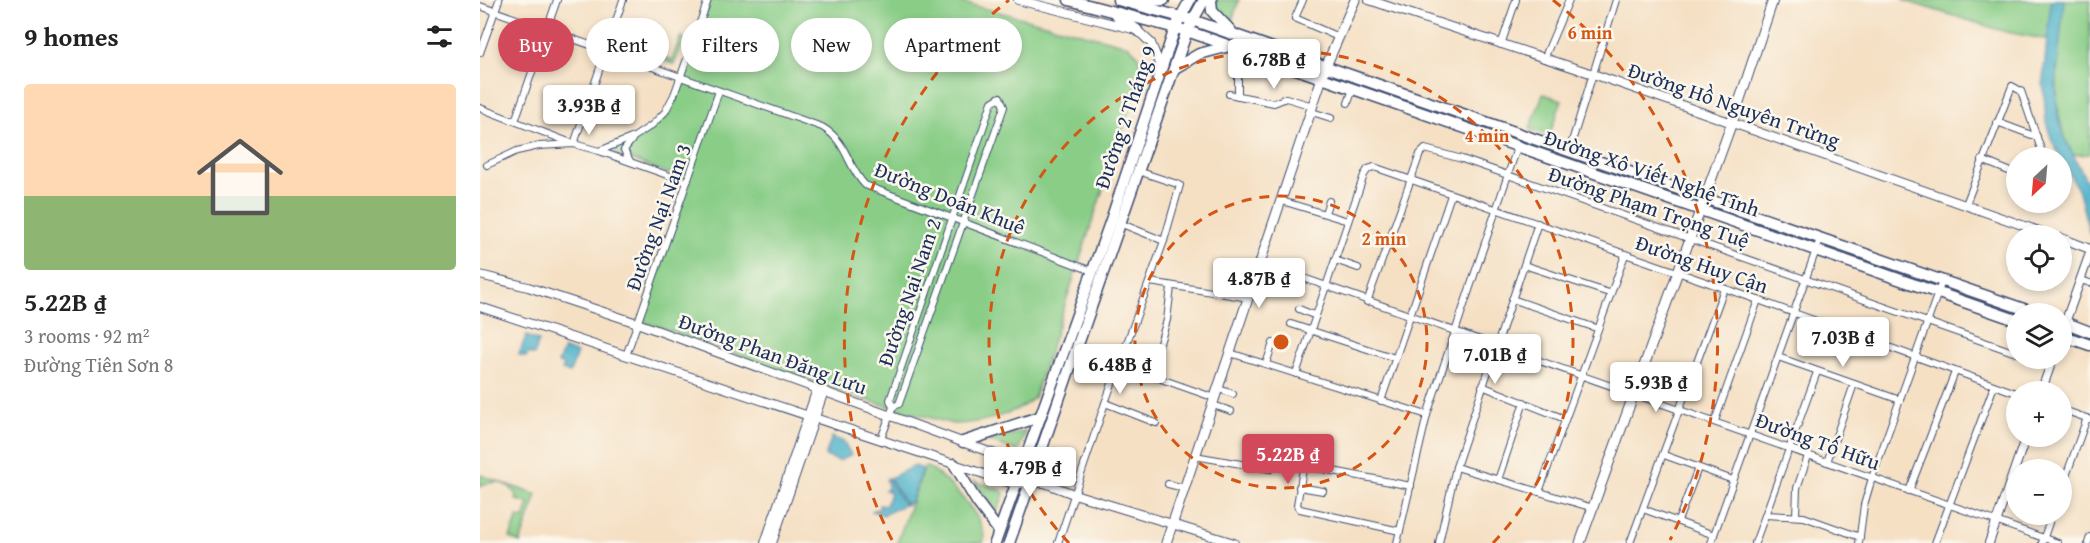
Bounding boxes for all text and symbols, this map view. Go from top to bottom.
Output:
text: 9 homes [24,17,119,56]
chip: Buy [498,18,574,72]
chip: Rent [586,18,669,72]
chip: Filters [681,18,779,72]
chip: New [791,18,872,72]
chip: Apartment [884,18,1022,72]
text: 6 min [1568,19,1613,46]
icon: filters [423,20,456,53]
pin: 6.78B ₫ [1219,39,1329,90]
street label: Đường 2 Tháng 9 [1086,41,1164,193]
text: 6.78B ₫ [1242,44,1306,73]
street label: Đường Hồ Nguyên Trừng [1624,54,1845,156]
pin: 3.93B ₫ [534,85,644,136]
text: 3.93B ₫ [557,90,621,119]
text: 4 min [1465,122,1510,149]
street label: Đường Xô Viết Nghệ Tĩnh [1540,122,1764,225]
icon: home [186,123,294,231]
street label: Đường Nại Nam 3 [617,139,699,295]
north arrow [2006,147,2072,213]
map controls [2006,147,2072,525]
street label: Đường Doãn Khuê [870,154,1030,242]
street label: Đường Phạm Trọng Tuệ [1545,158,1754,256]
street label: Đường Nại Nam 2 [869,214,949,370]
text: 2 min [1362,225,1407,252]
button: locate [2006,225,2072,291]
street label: Đường Huy Cận [1632,227,1773,301]
pin: 4.87B ₫ [1204,258,1314,309]
text: 4.87B ₫ [1227,263,1291,292]
text: 5.22B ₫ [24,282,107,321]
button: layers [2006,303,2072,369]
street label: Đường Phan Đăng Lưu [674,305,872,403]
pin: 7.03B ₫ [1788,317,1898,368]
text: 3 rooms · 92 m² [24,321,150,350]
text: 7.03B ₫ [1811,322,1875,351]
centre of rings [1271,332,1291,352]
pin: 7.01B ₫ [1440,334,1550,385]
text: 7.01B ₫ [1463,339,1527,368]
pin: 6.48B ₫ [1065,344,1175,395]
text: 6.48B ₫ [1088,349,1152,378]
text: Đường Tiên Sơn 8 [24,350,173,379]
pin: 5.93B ₫ [1601,362,1711,413]
text: 5.93B ₫ [1624,367,1688,396]
button: + [2006,381,2072,447]
street label: Đường Tố Hữu [1751,404,1885,478]
pin: 5.22B ₫ [1233,434,1343,485]
text: 5.22B ₫ [1256,439,1320,468]
pin: 4.79B ₫ [975,447,1085,498]
text: 4.79B ₫ [998,452,1062,481]
button: − [2006,459,2072,525]

